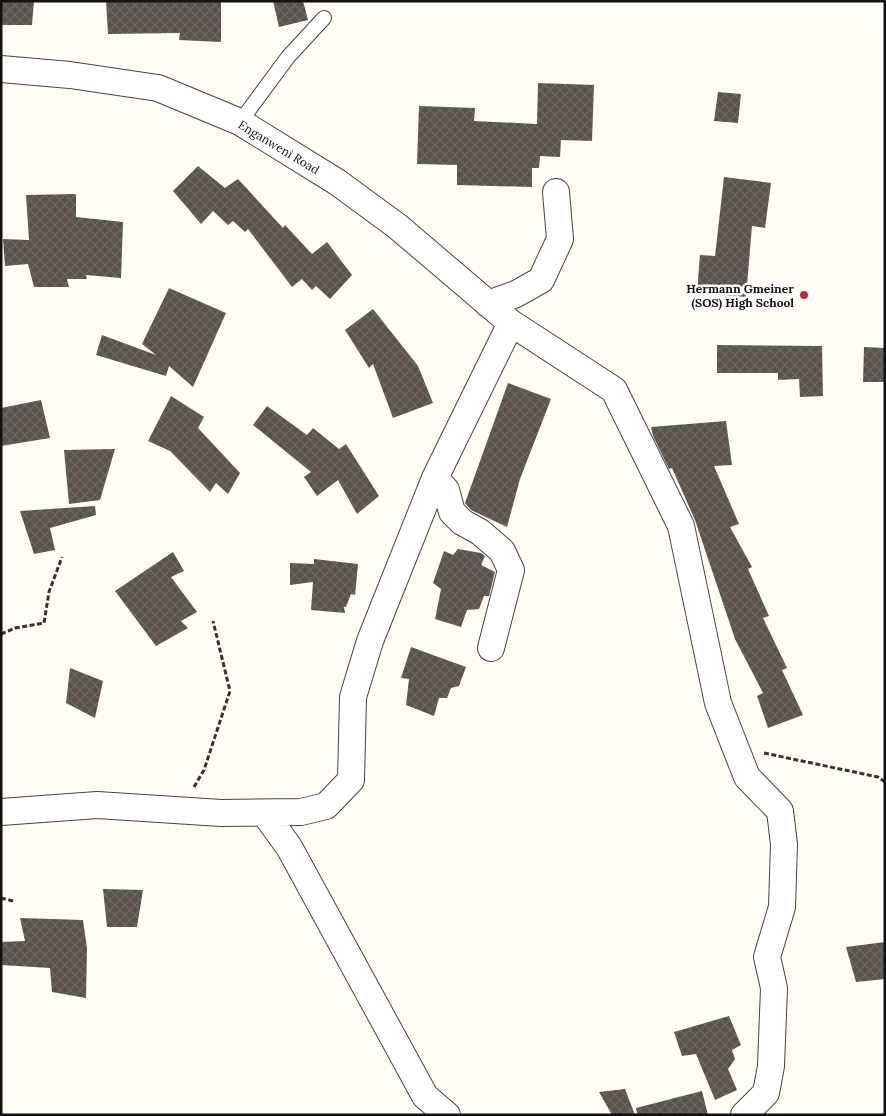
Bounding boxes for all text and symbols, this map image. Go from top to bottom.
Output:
street label: Enganweni Road [236,117,322,177]
place label: Hermann Gmeiner (SOS) High School [686,281,794,311]
marker: Hermann Gmeiner (SOS) High School [798,289,810,301]

